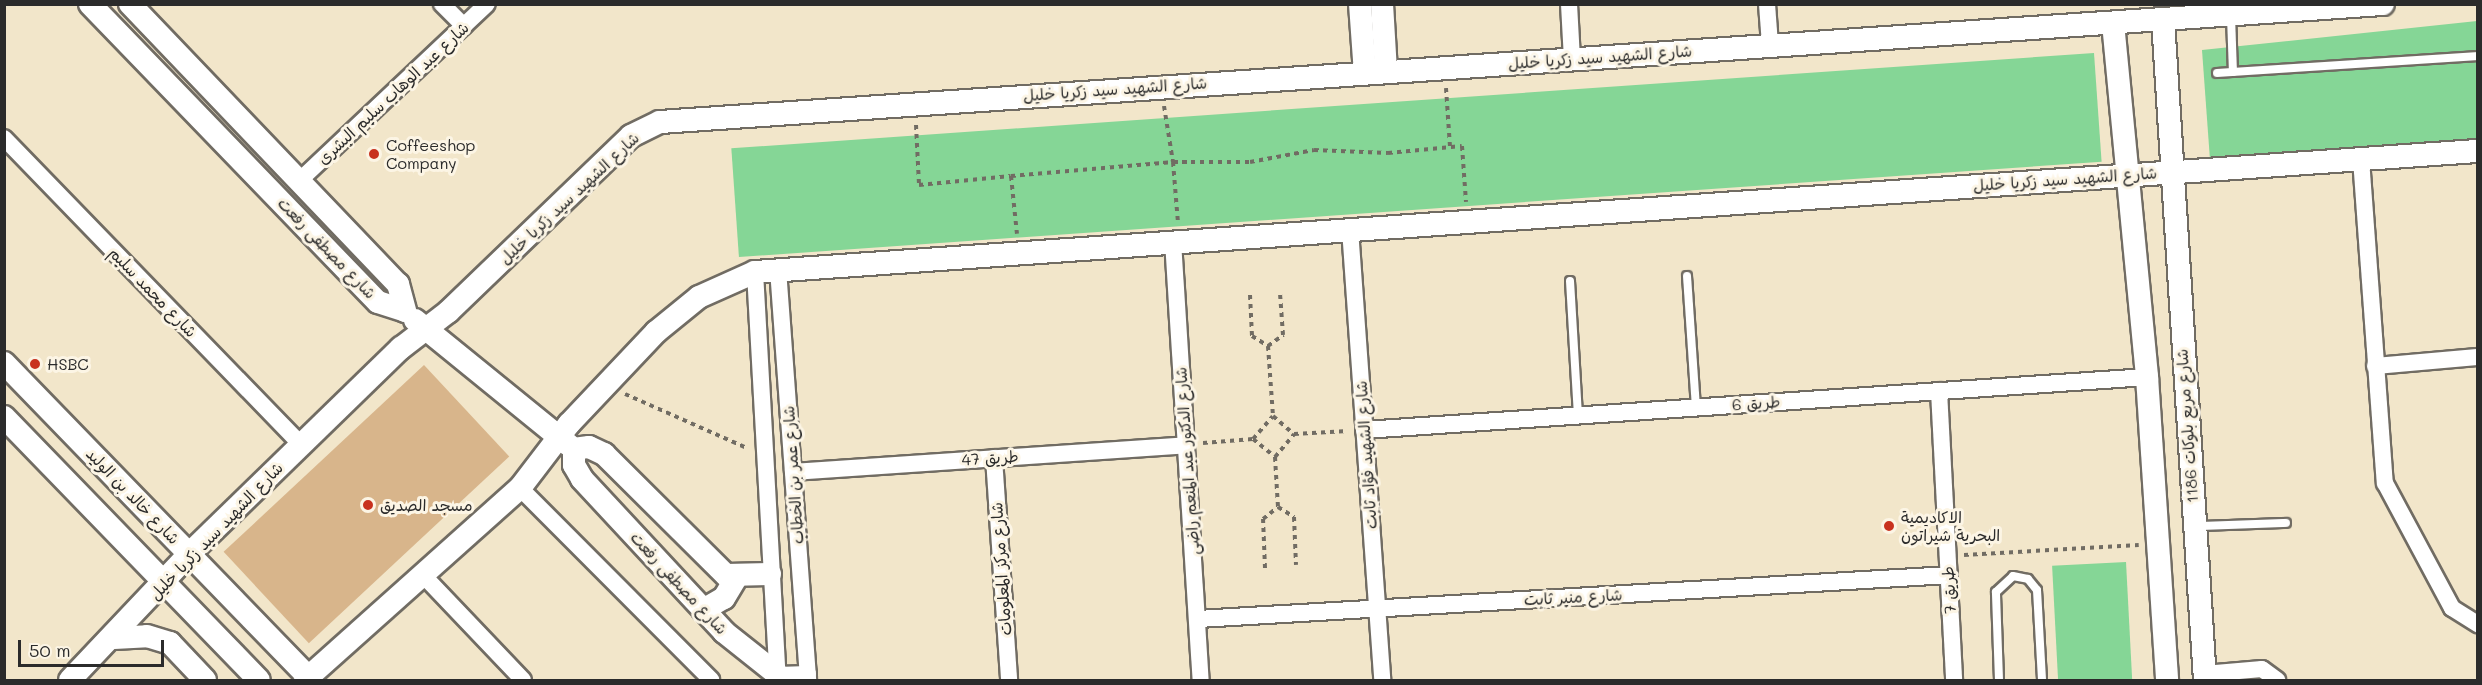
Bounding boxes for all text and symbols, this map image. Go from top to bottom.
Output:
street label: شارع عبد الوهاب سليم البشرى [313,18,473,168]
street label: شارع الشهيد سيد زكريا خليل [1507,41,1693,73]
street label: شارع الشهيد سيد زكريا خليل [1022,73,1208,105]
street label: شارع الشهيد سيد زكريا خليل [495,128,643,268]
place label: Coffeeshop Company [386,135,475,173]
marker: Coffeeshop Company [367,147,381,161]
street label: شارع الشهيد سيد زكريا خليل [1972,163,2158,195]
street label: شارع مصطفى رفعت [274,193,380,303]
street label: شارع محمد سليم [105,243,201,341]
street label: شارع مربع بلوكات 1186 [2172,348,2202,504]
place label: HSBC [47,354,89,374]
marker: HSBC [28,357,42,371]
street label: شارع الدكتور عبد المنعم راضى [1171,366,1203,556]
street label: شارع الشهيد فؤاد ثابت [1351,380,1381,530]
street label: طريق 6 [1731,392,1781,414]
street label: شارع عمر بن الخطاب [779,405,807,545]
street label: شارع خالد بن الوليد [82,444,184,548]
street label: طريق 47 [961,446,1019,470]
street label: شارع الشهيد سيد زكريا خليل [145,458,287,604]
place label: مسجد الصديق [380,495,473,515]
marker: مسجد الصديق [361,498,375,512]
street label: شارع مركز المعلومات [987,502,1015,636]
place label: الاكاديمية البحرية شيراتون [1901,507,2000,545]
marker: الاكاديمية البحرية شيراتون [1882,519,1896,533]
street label: شارع مصطفى رفعت [627,528,731,638]
street label: طريق 7 [1938,566,1960,614]
street label: شارع منير ثابت [1523,585,1623,609]
scale bar [21,628,166,666]
text: 50 m [29,638,71,662]

